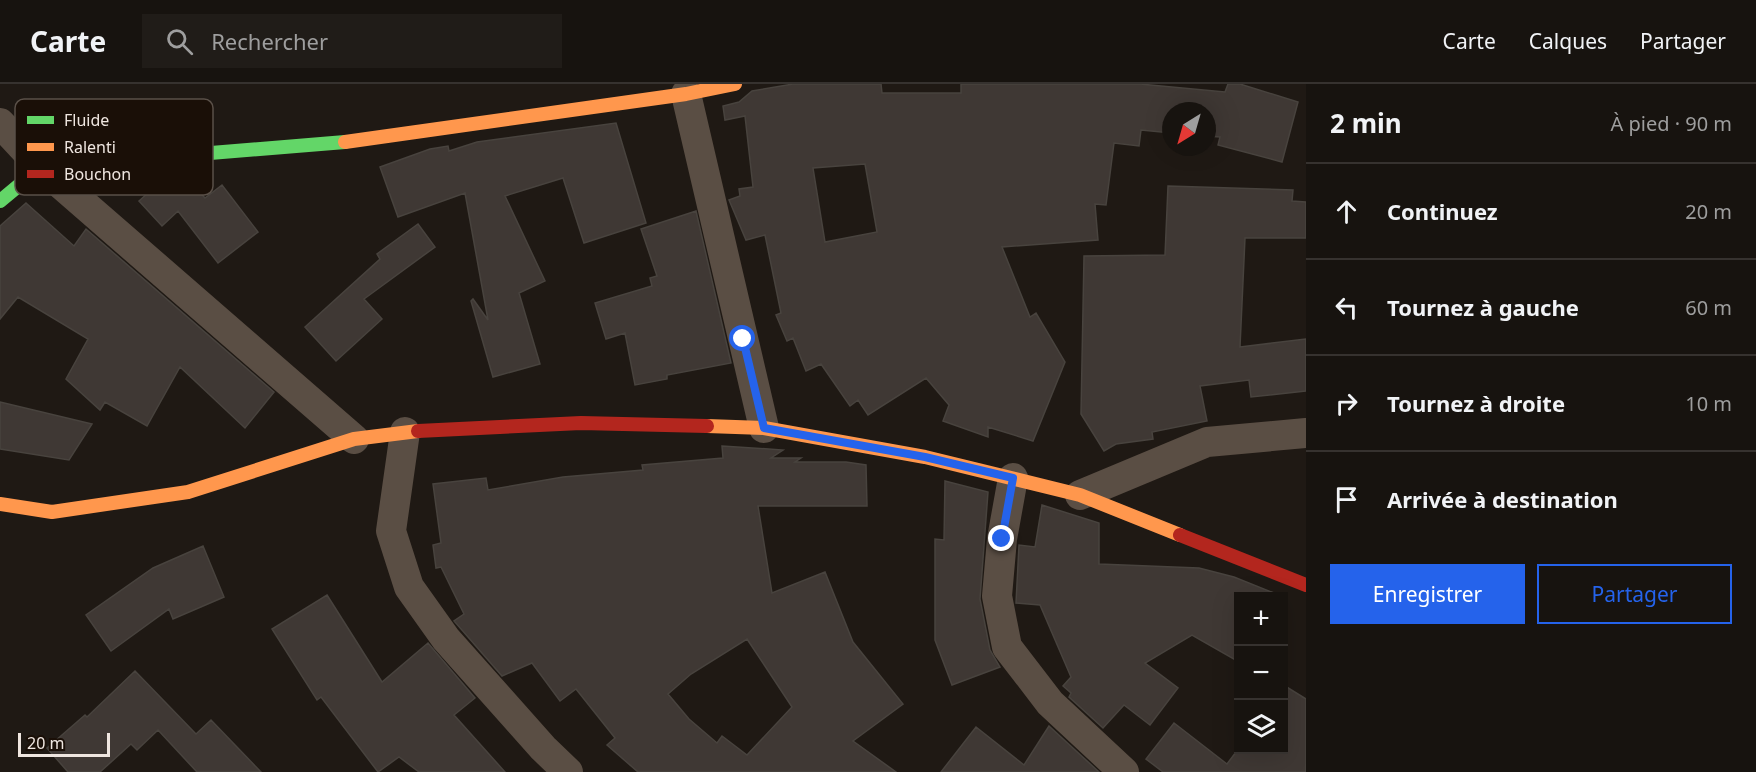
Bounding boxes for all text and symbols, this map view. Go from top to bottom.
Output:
search box [142,14,562,68]
text: Carte [30,22,106,60]
icon: search [163,25,196,58]
text: Rechercher [211,26,328,56]
text: Carte [1443,27,1496,55]
text: Calques [1529,27,1607,55]
text: Partager [1640,27,1726,55]
legend [15,99,213,195]
north arrow [1162,102,1216,156]
text: 2 min [1330,105,1402,141]
text: Fluide [64,109,109,131]
text: À pied · 90 m [1610,110,1732,137]
text: Ralenti [64,136,116,158]
text: Bouchon [64,163,131,185]
icon: ahead [1330,195,1363,228]
text: Continuez [1387,196,1498,226]
text: 20 m [1685,198,1732,225]
icon: left [1330,291,1363,324]
text: Tournez à gauche [1387,292,1579,322]
text: 60 m [1685,294,1732,321]
route start [729,325,755,351]
icon: right [1330,387,1363,420]
text: Tournez à droite [1387,388,1565,418]
text: 10 m [1685,390,1732,417]
icon: arrive [1330,483,1363,516]
text: Arrivée à destination [1387,484,1618,514]
route end [988,525,1014,551]
button: Enregistrer [1330,564,1525,624]
button: Partager [1537,564,1732,624]
map controls [1234,592,1288,754]
button: + [1234,592,1288,646]
button: − [1234,646,1288,700]
button: layers [1234,700,1288,754]
scale bar [18,730,110,758]
text: 20 m [27,732,64,754]

